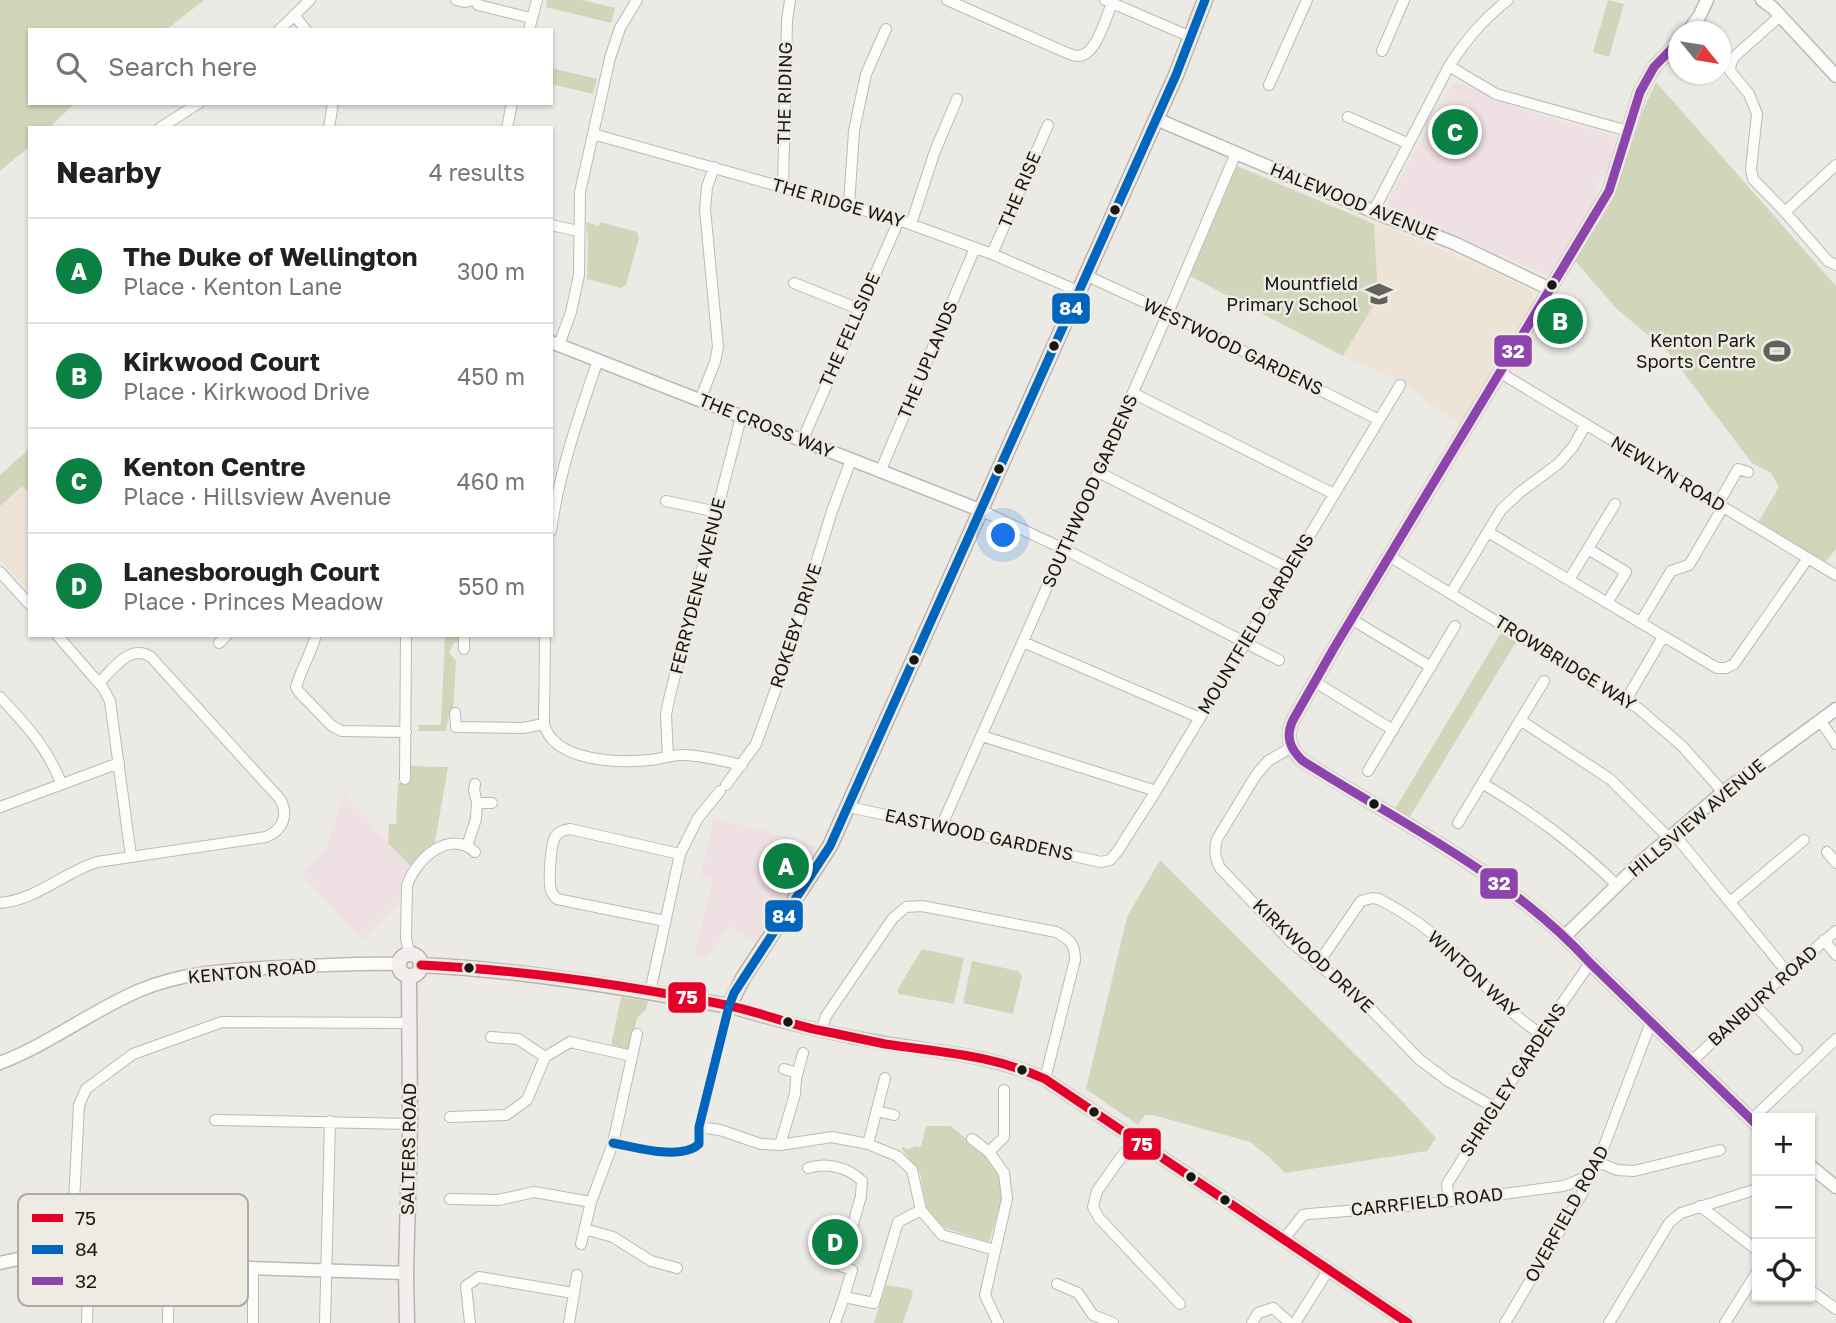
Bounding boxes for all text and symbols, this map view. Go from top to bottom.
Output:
north arrow [1668,21,1731,84]
search box [28,28,553,105]
street label: THE RIDING [772,41,796,145]
icon: search [52,48,90,86]
text: Search here [108,51,257,82]
pin: C [1432,106,1478,158]
street label: THE RISE [993,148,1045,231]
text: Nearby [56,154,161,190]
street label: HALEWOOD AVENUE [1267,157,1442,245]
text: 4 results [429,158,525,186]
street label: THE RIDGE WAY [769,173,908,232]
unlabelled marker [1108,203,1122,217]
text: The Duke of Wellington [123,241,417,272]
text: A [71,257,87,285]
text: 300 m [457,257,525,285]
street label: THE FELLSIDE [814,269,884,390]
text: Place · Kenton Lane [123,272,342,300]
place label: Mountfield Primary School [1226,272,1358,315]
unlabelled marker [1545,278,1559,292]
school or university icon: Mountfield Primary School [1364,279,1394,309]
line badge: 84 [1051,292,1091,325]
street label: WESTWOOD GARDENS [1140,293,1327,399]
pin: B [1537,295,1583,347]
text: 84 [1059,296,1083,319]
street label: THE UPLANDS [892,297,962,422]
place label: Kenton Park Sports Centre [1636,329,1756,372]
line badge: 32 [1493,334,1533,368]
sports icon: Kenton Park Sports Centre [1762,336,1792,366]
unlabelled marker [1047,339,1061,353]
text: 32 [1501,339,1525,362]
text: Kirkwood Court [123,346,320,377]
text: B [71,362,87,390]
text: 450 m [457,362,525,390]
text: Place · Kirkwood Drive [123,377,370,405]
street label: THE CROSS WAY [696,388,838,462]
street label: SOUTHWOOD GARDENS [1037,391,1142,591]
street label: NEWLYN ROAD [1607,430,1730,516]
text: Kenton Centre [123,451,306,482]
unlabelled marker [992,462,1006,476]
text: C [71,467,87,495]
text: 460 m [457,467,525,495]
text: Place · Hillsview Avenue [123,482,391,510]
street label: FERRYDENE AVENUE [664,495,730,676]
your location [986,518,1020,552]
street label: MOUNTFIELD GARDENS [1192,529,1318,718]
text: Lanesborough Court [123,556,380,587]
street label: ROKEBY DRIVE [765,561,826,691]
text: D [71,572,87,600]
text: 550 m [458,572,525,600]
text: Place · Princes Meadow [123,587,383,615]
street label: TROWBRIDGE WAY [1491,610,1641,715]
unlabelled marker [907,653,921,667]
street label: HILLSVIEW AVENUE [1623,753,1769,881]
unlabelled marker [1367,797,1381,811]
street label: EASTWOOD GARDENS [883,803,1075,865]
pin: A [763,840,809,892]
line badge: 32 [1479,867,1519,900]
text: 32 [1487,871,1511,894]
street label: KIRKWOOD DRIVE [1249,894,1379,1017]
line badge: 84 [764,899,804,933]
text: 84 [772,904,796,927]
street label: WINTON WAY [1423,925,1524,1021]
street label: BANBURY ROAD [1703,940,1822,1050]
street label: KENTON ROAD [187,954,317,988]
unlabelled marker [462,961,476,975]
line badge: 75 [667,981,707,1014]
text: 75 [676,985,698,1008]
street label: SHRIGLEY GARDENS [1454,999,1570,1160]
unlabelled marker [781,1015,795,1029]
unlabelled marker [1015,1063,1029,1077]
street label: SALTERS ROAD [396,1083,420,1215]
unlabelled marker [1087,1105,1101,1119]
map controls [1752,1113,1815,1302]
button: + [1752,1113,1815,1176]
line badge: 75 [1122,1127,1162,1161]
text: 75 [1131,1132,1153,1155]
street label: OVERFIELD ROAD [1519,1141,1613,1286]
unlabelled marker [1184,1170,1198,1184]
button: − [1752,1176,1815,1239]
street label: CARRFIELD ROAD [1350,1182,1504,1220]
unlabelled marker [1218,1193,1232,1207]
legend [18,1194,248,1306]
text: 75 [75,1206,96,1229]
pin: D [812,1216,858,1268]
text: 84 [75,1237,98,1260]
button: locate [1752,1239,1815,1302]
text: 32 [75,1269,97,1292]

